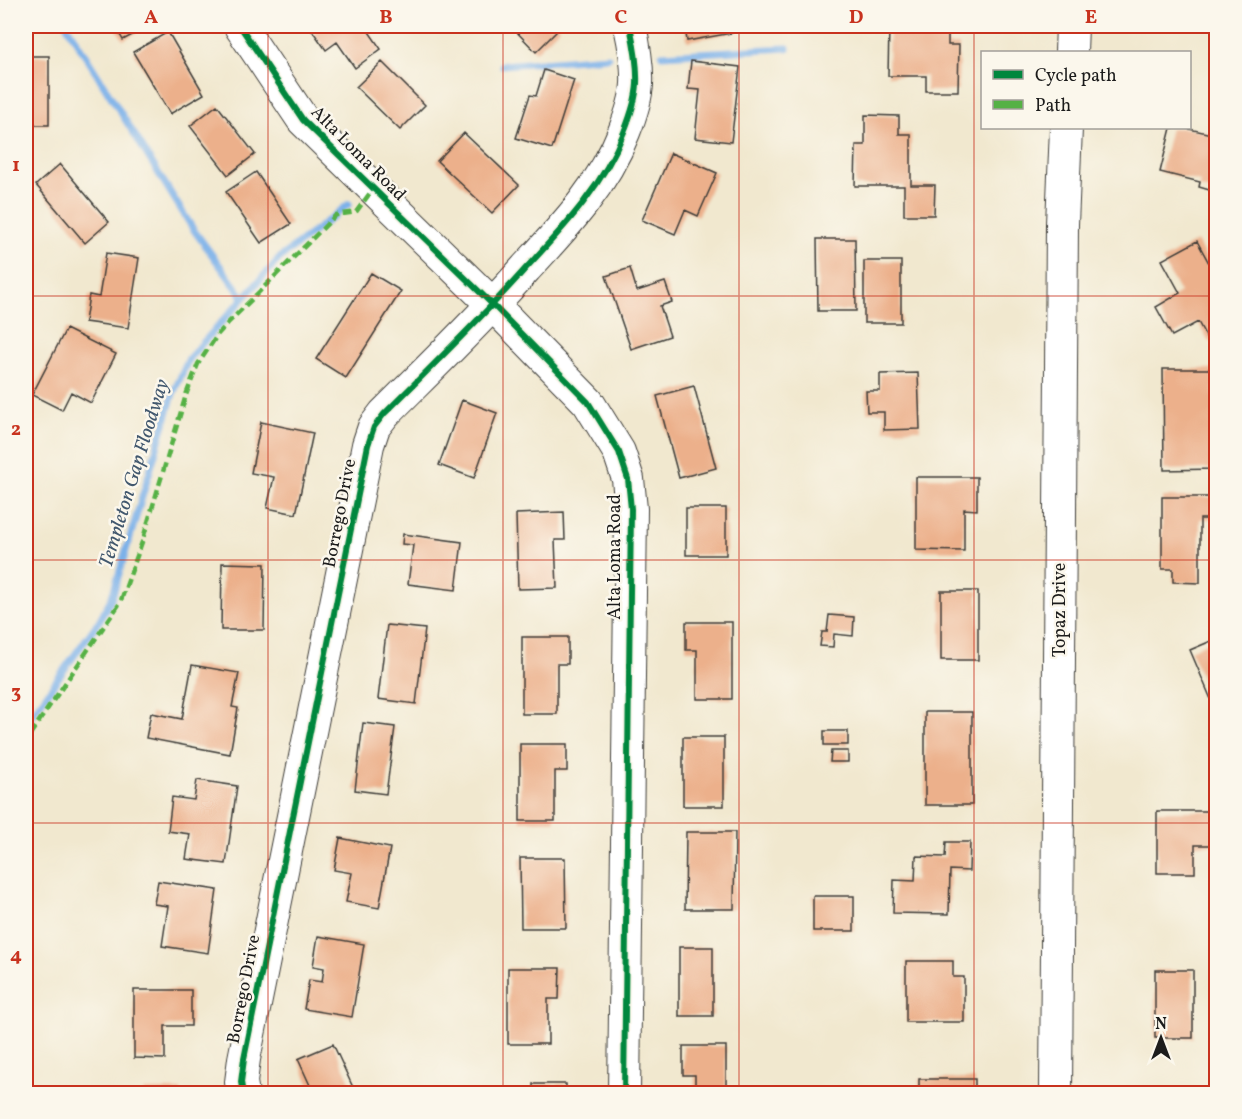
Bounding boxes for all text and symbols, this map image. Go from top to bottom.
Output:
text: A [144,4,158,32]
text: B [379,4,393,32]
text: C [615,4,628,32]
text: D [849,4,863,32]
text: E [1085,4,1097,32]
legend [981,51,1191,129]
text: Cycle path [1035,64,1117,89]
text: Path [1035,94,1071,119]
street label: Alta Loma Road [305,101,411,207]
text: 1 [12,152,20,180]
water label: Templeton Gap Floodway [93,376,177,571]
text: 2 [11,416,21,444]
street label: Borrego Drive [318,457,363,570]
street label: Alta Loma Road [603,494,628,620]
street label: Topaz Drive [1048,563,1073,657]
text: 3 [11,679,21,707]
street label: Borrego Drive [222,933,267,1046]
text: 4 [10,942,22,970]
north arrow [1131,1008,1191,1068]
text: N [1155,1014,1167,1036]

